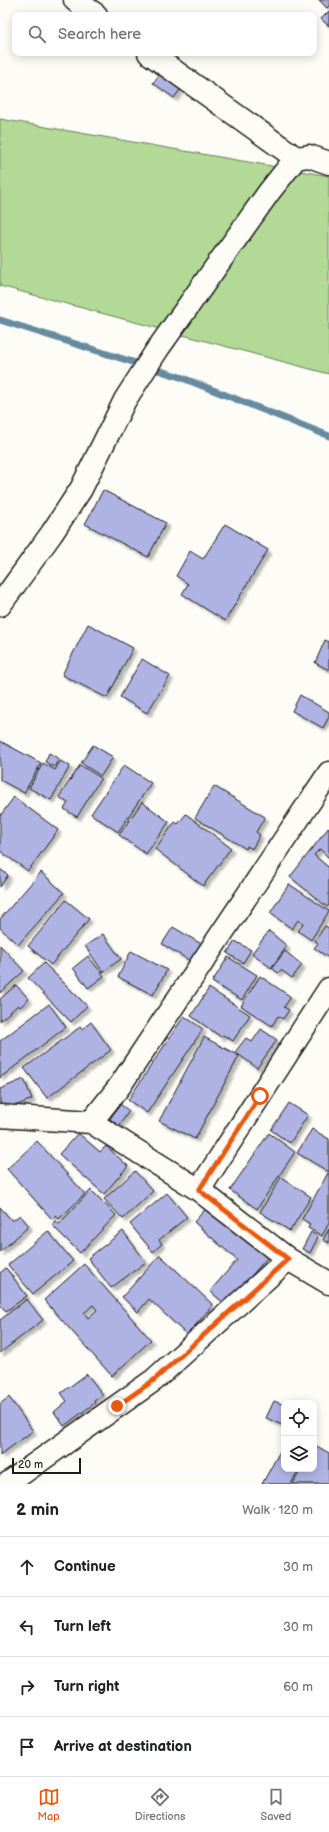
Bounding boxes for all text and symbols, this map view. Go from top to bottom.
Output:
search box [12,12,317,56]
icon: search [26,23,48,45]
text: Search here [58,25,141,44]
route start [251,1087,269,1105]
route end [108,1397,126,1415]
map controls [281,1400,317,1472]
button: locate [281,1400,317,1436]
button: layers [281,1436,317,1472]
scale bar [12,1456,81,1475]
text: 20 m [18,1458,43,1471]
text: 2 min [16,1500,59,1520]
text: Walk · 120 m [242,1502,313,1518]
icon: ahead [16,1556,38,1578]
text: Continue [54,1557,116,1576]
text: 30 m [283,1559,313,1575]
icon: left [16,1616,38,1638]
text: Turn left [54,1617,111,1636]
text: 30 m [283,1619,313,1635]
icon: right [16,1676,38,1698]
text: Turn right [54,1677,119,1696]
text: 60 m [283,1679,313,1695]
icon: arrive [16,1736,38,1758]
text: Arrive at destination [54,1737,192,1756]
tab: Map [38,1786,60,1823]
tab: Directions [135,1786,185,1823]
tab: Saved [261,1786,291,1823]

